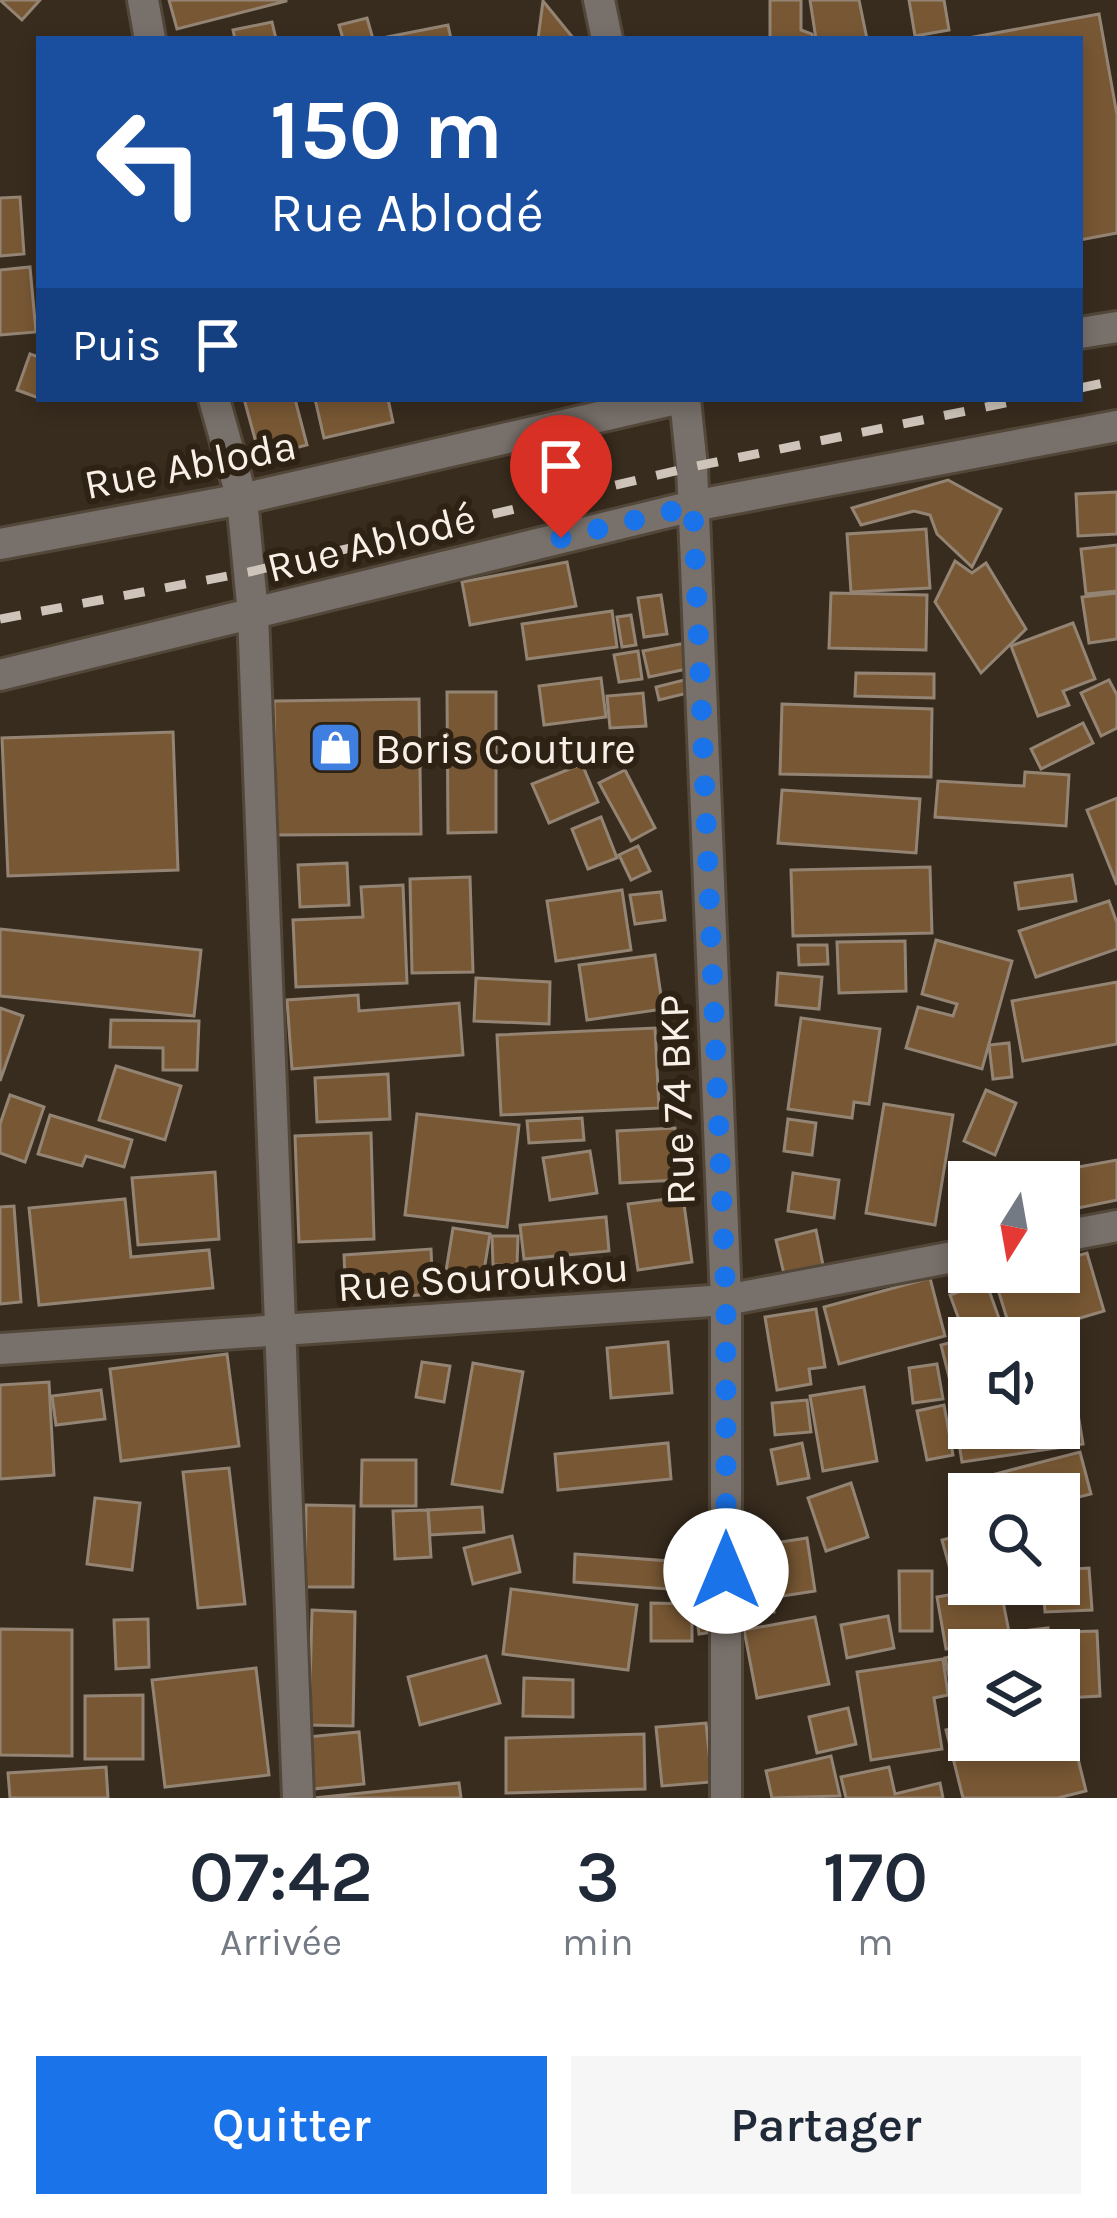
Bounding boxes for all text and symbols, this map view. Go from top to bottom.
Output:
text: 150 m [270,81,503,179]
icon: left [72,84,228,240]
text: Rue Ablodé [270,181,544,245]
icon: arrive [185,312,251,378]
text: Puis [72,319,161,371]
pin [510,415,612,538]
street label: Rue Abloda [80,420,300,510]
icon: arrive [528,433,594,499]
street label: Rue Ablodé [262,493,481,593]
shop icon: Boris Couture [308,720,364,776]
place label: Boris Couture [375,724,636,774]
street label: Rue 74 BKP [648,994,706,1206]
north arrow [948,1161,1080,1293]
map controls [948,1161,1080,1761]
street label: Rue Souroukou [336,1242,631,1312]
button: sound [948,1317,1080,1449]
button: search [948,1473,1080,1605]
position arrow [663,1508,789,1634]
button: layers [948,1629,1080,1761]
text: 07:42 [189,1835,373,1919]
text: 3 [576,1835,620,1919]
text: 170 [823,1835,928,1919]
text: Arrivée [220,1919,342,1965]
text: min [562,1919,634,1965]
text: m [857,1919,894,1965]
button: Quitter [36,2056,547,2194]
button: Partager [571,2056,1081,2194]

